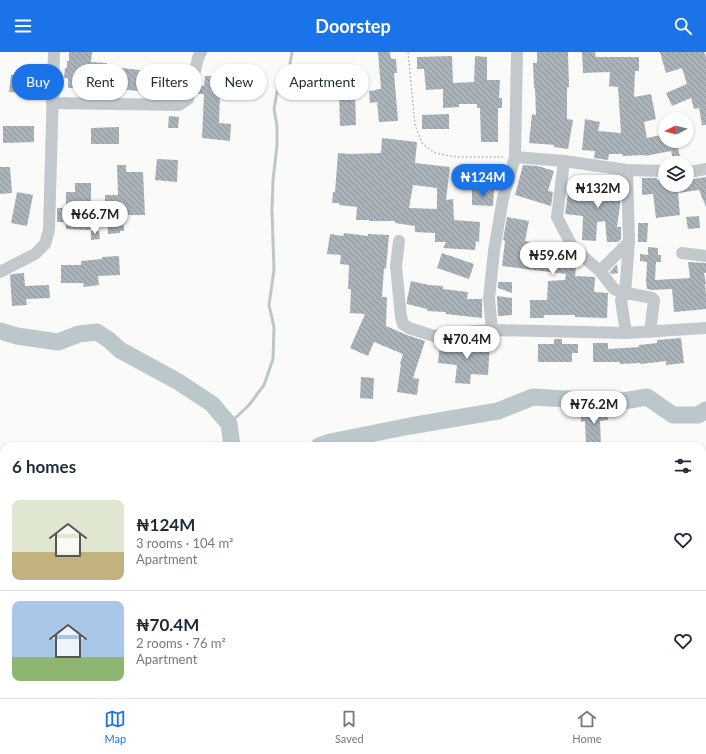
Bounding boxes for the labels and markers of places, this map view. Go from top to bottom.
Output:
pin: ₦124M [455,164,511,198]
pin: ₦132M [570,175,626,209]
pin: ₦66.7M [62,201,128,235]
pin: ₦59.6M [520,242,586,276]
pin: ₦70.4M [434,326,500,360]
pin: ₦76.2M [561,391,627,425]

